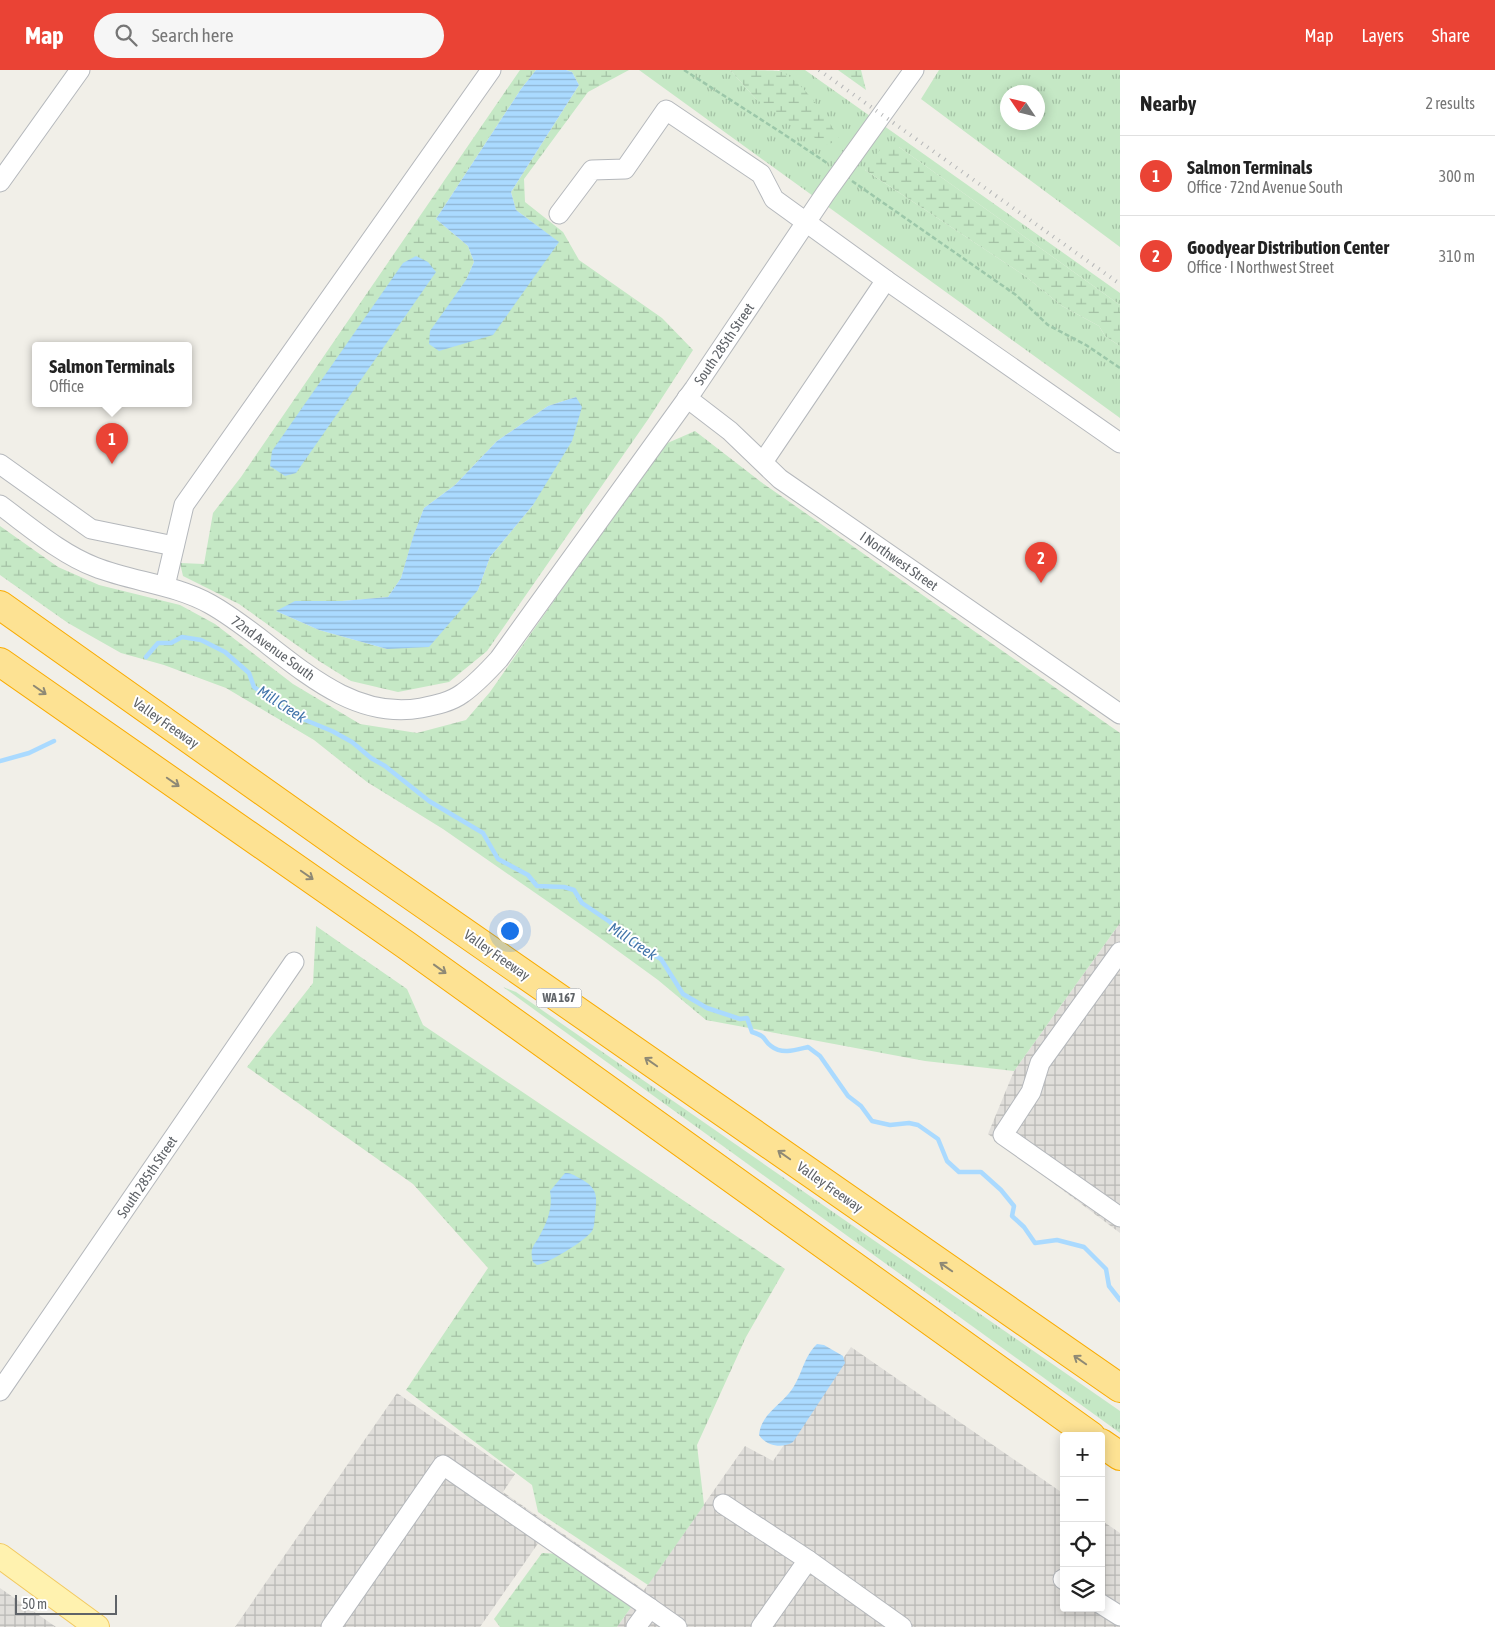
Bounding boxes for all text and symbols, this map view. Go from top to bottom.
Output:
search box [94,13,444,58]
icon: search [112,21,140,49]
text: Map [25,22,64,49]
text: Search here [152,24,234,46]
text: Map [1304,25,1333,46]
text: Layers [1361,25,1404,46]
text: Share [1432,25,1470,46]
north arrow [1000,85,1045,130]
text: Nearby [1140,91,1196,115]
text: 2 results [1425,94,1475,112]
text: Salmon Terminals [1187,156,1313,178]
text: 1 [1152,167,1160,185]
text: 300 m [1439,167,1475,185]
text: Office · 72nd Avenue South [1187,178,1343,196]
text: Goodyear Distribution Center [1187,236,1389,258]
text: 2 [1152,247,1160,265]
text: 310 m [1439,247,1475,265]
text: Office · I Northwest Street [1187,258,1334,276]
street label: South 285th Street [691,300,757,388]
popup [32,342,192,407]
text: Salmon Terminals [49,355,175,377]
text: Office [49,377,84,395]
pin: 1 [96,423,128,464]
street label: I Northwest Street [857,528,941,594]
pin: 2 [1025,542,1057,583]
street label: 72nd Avenue South [228,612,318,684]
water label: Mill Creek [255,682,310,726]
one-way arrow [33,685,47,695]
street label: Valley Freeway [130,694,202,752]
one-way arrow [166,777,180,787]
one-way arrow [300,870,314,880]
your location [497,918,523,944]
water label: Mill Creek [606,919,661,963]
street label: Valley Freeway [461,926,533,984]
one-way arrow [433,964,447,974]
road number: WA 167 [536,988,582,1008]
one-way arrow [644,1057,658,1067]
street label: South 285th Street [114,1133,180,1221]
one-way arrow [777,1150,791,1160]
street label: Valley Freeway [794,1158,866,1216]
one-way arrow [940,1262,954,1272]
one-way arrow [1073,1355,1087,1365]
map controls [1060,1432,1105,1612]
button: + [1060,1432,1105,1477]
button: − [1060,1477,1105,1522]
button: locate [1060,1522,1105,1567]
button: layers [1060,1567,1105,1612]
scale bar [15,1592,118,1615]
text: 50 m [22,1596,47,1612]

